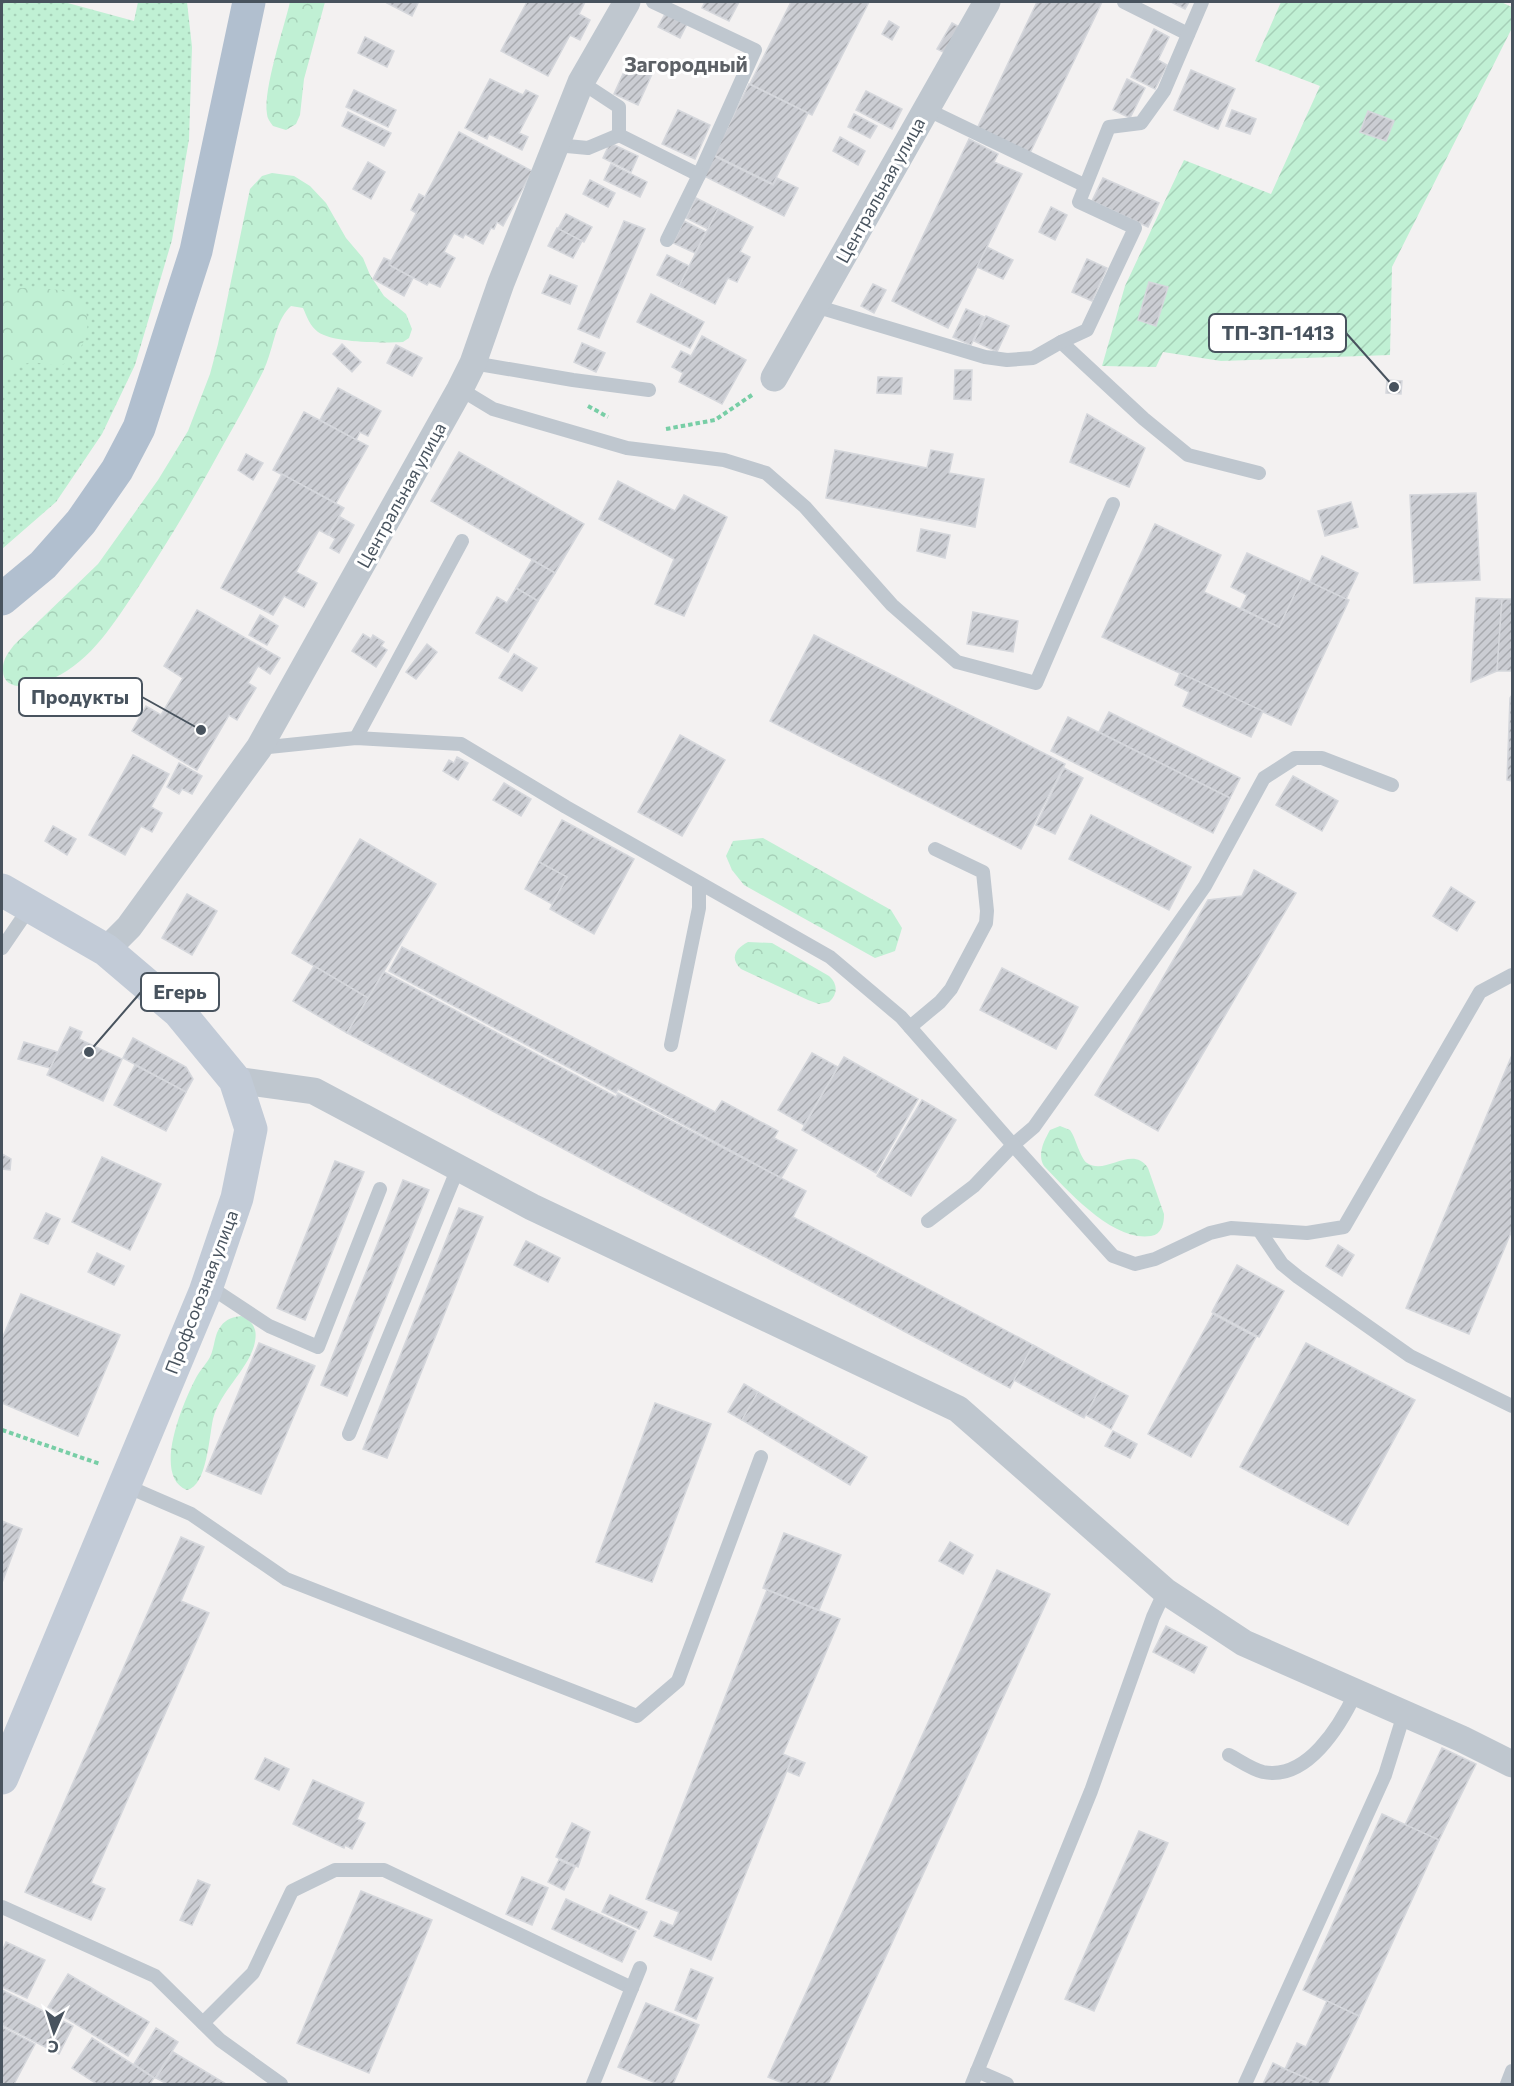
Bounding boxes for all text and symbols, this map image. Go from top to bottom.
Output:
district label: Загородный [624,51,748,76]
street label: Центральная улица [831,113,929,267]
callout: ТП-ЗП-1413 [1209,314,1346,352]
text: ТП-ЗП-1413 [1221,320,1335,344]
street label: Центральная улица [352,418,450,572]
callout: Продукты [19,678,142,716]
text: Продукты [31,684,129,708]
callout: Егерь [141,973,219,1011]
text: Егерь [153,979,207,1003]
street label: Профсоюзная улица [160,1207,242,1377]
north arrow [24,2002,84,2062]
text: С [47,2038,59,2057]

